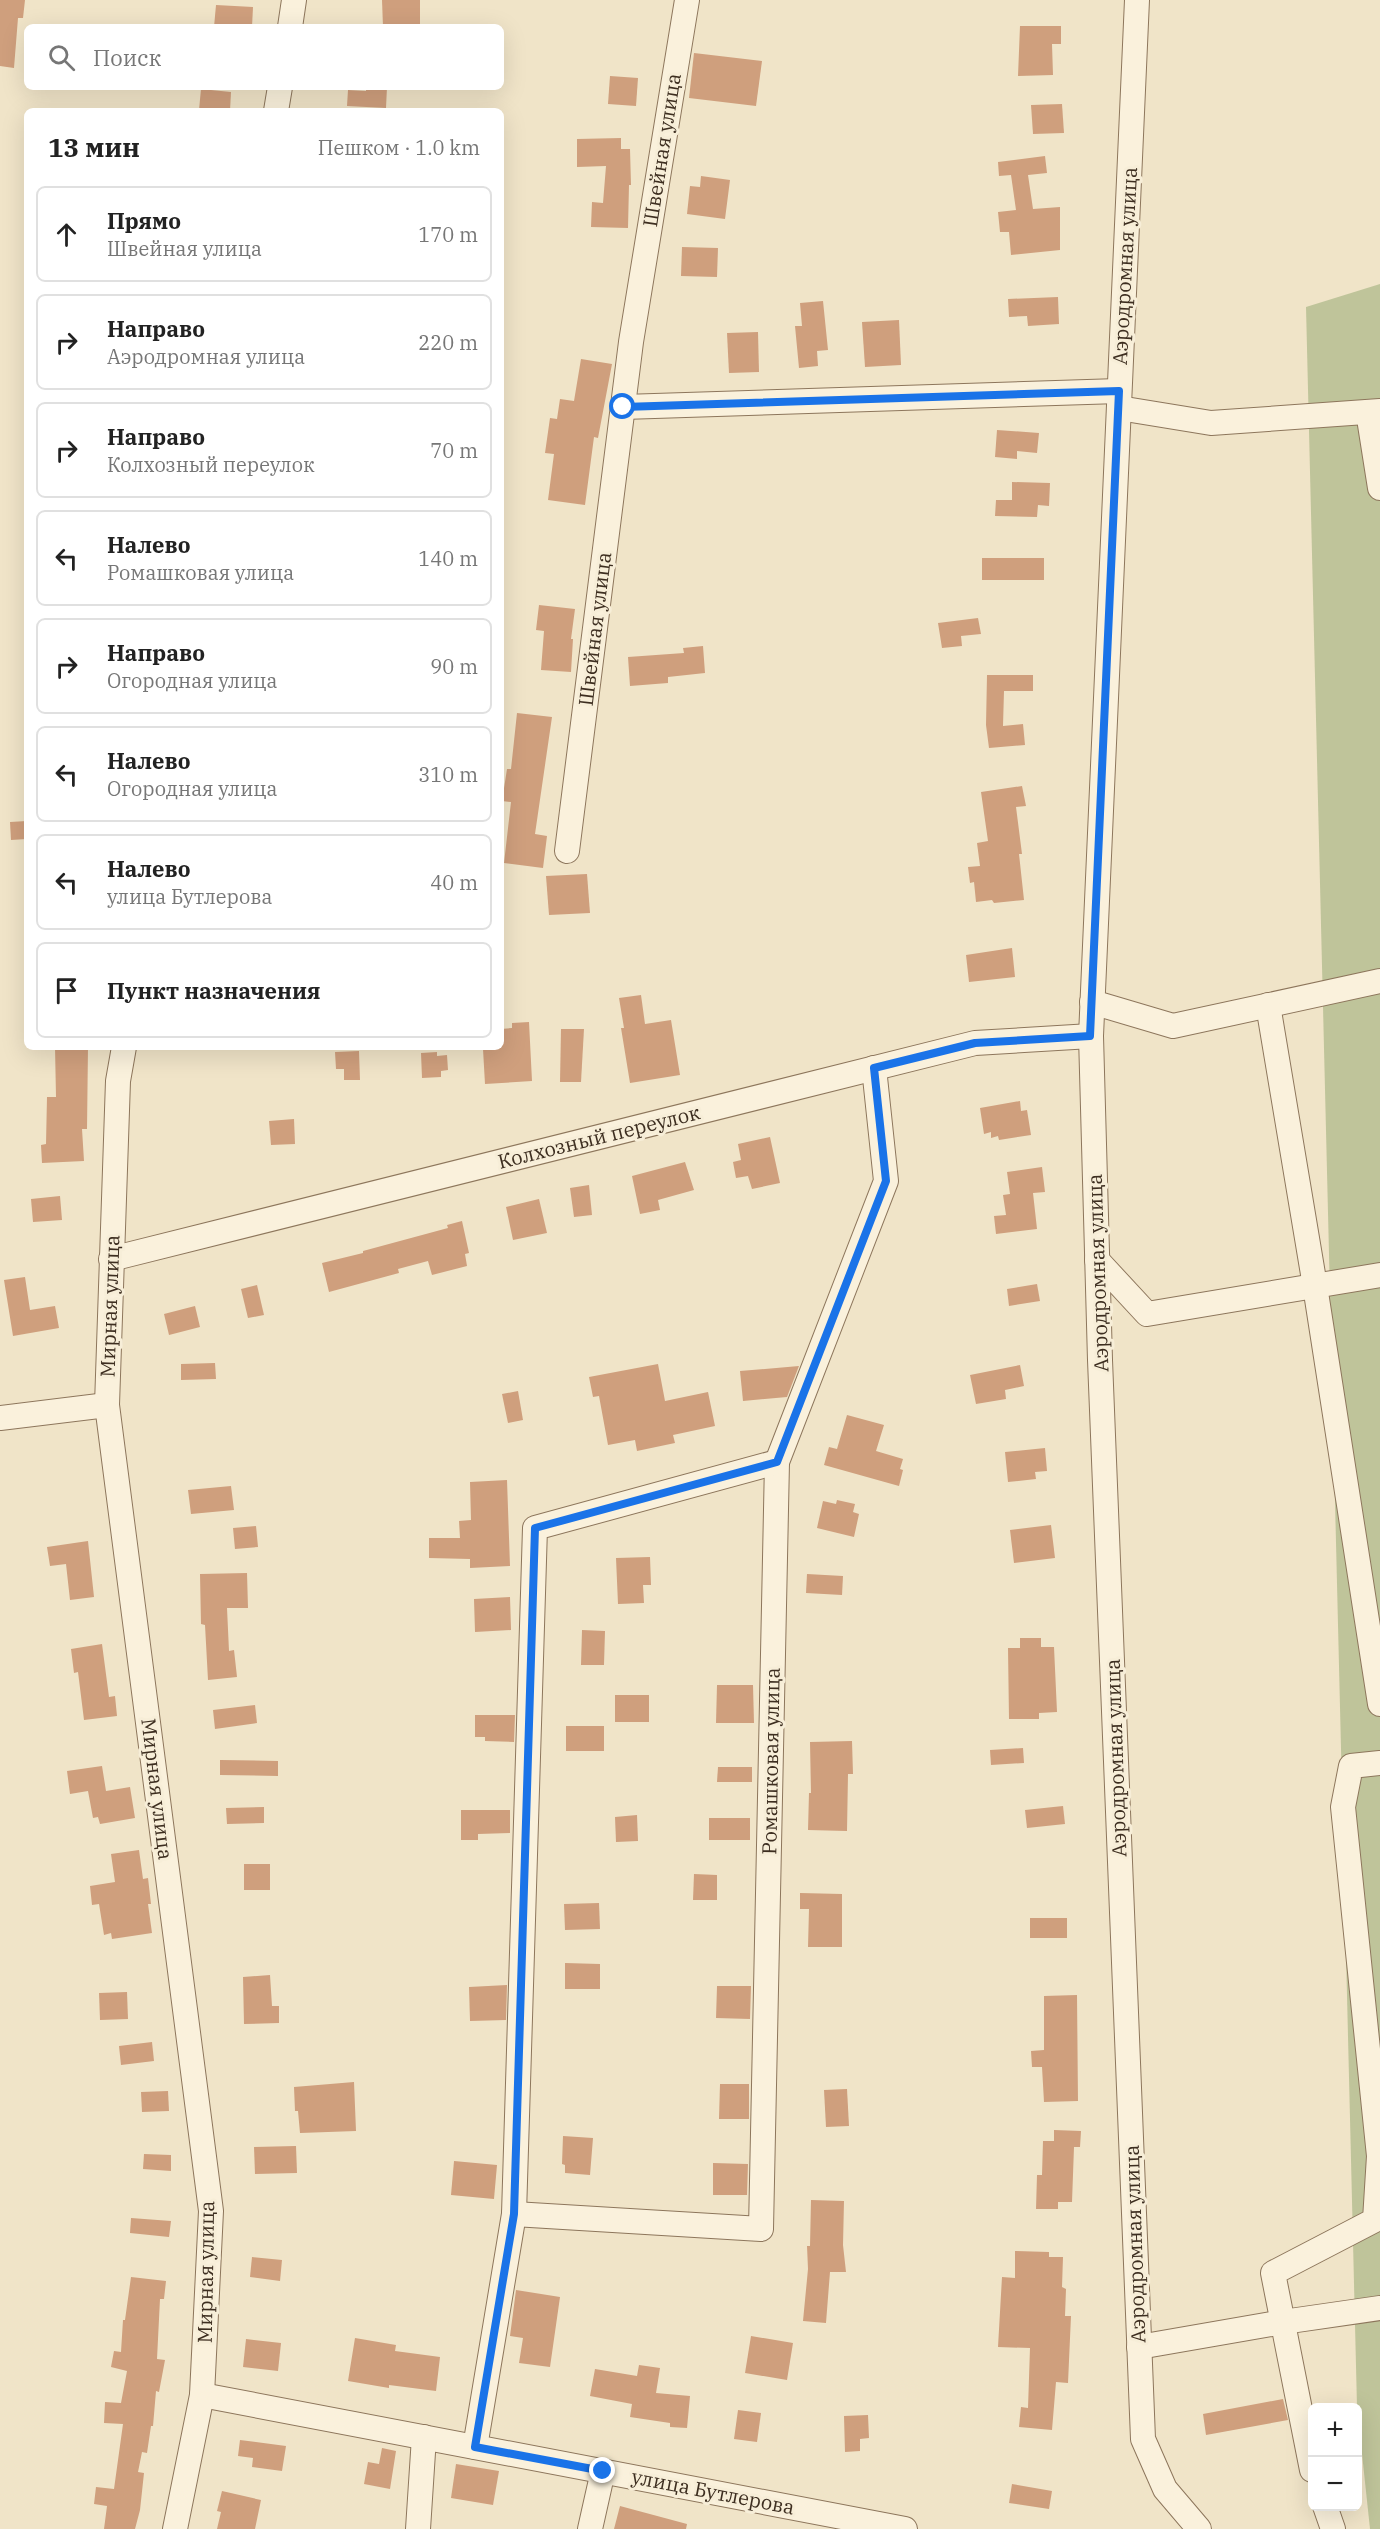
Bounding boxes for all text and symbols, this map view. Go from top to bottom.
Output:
search box [24,24,504,90]
icon: search [45,41,78,74]
text: Поиск [93,43,161,72]
street label: Швейная улица [636,71,687,229]
text: 13 мин [48,130,140,164]
text: Пешком · 1.0 km [318,134,480,161]
street label: Аэродромная улица [1106,166,1143,366]
text: Прямо [107,206,181,235]
icon: ahead [50,218,83,251]
text: 170 m [418,221,478,248]
text: Швейная улица [107,235,262,262]
text: Направо [107,314,205,343]
icon: right [50,326,83,359]
text: 220 m [418,329,478,356]
text: Аэродромная улица [107,343,305,370]
route start [609,393,635,419]
text: Направо [107,422,205,451]
icon: right [50,434,83,467]
text: 70 m [430,437,478,464]
text: Колхозный переулок [107,451,315,478]
text: Налево [107,530,191,559]
icon: left [50,542,83,575]
text: 140 m [418,545,478,572]
street label: Швейная улица [572,550,617,707]
text: Ромашковая улица [107,559,294,586]
text: Направо [107,638,205,667]
icon: right [50,650,83,683]
text: 90 m [430,653,478,680]
text: Огородная улица [107,667,278,694]
text: Налево [107,746,191,775]
icon: left [50,758,83,791]
text: 310 m [418,761,478,788]
text: Огородная улица [107,775,278,802]
text: Налево [107,854,191,883]
icon: left [50,866,83,899]
text: 40 m [430,869,478,896]
text: улица Бутлерова [107,883,272,910]
icon: arrive [50,974,83,1007]
text: Пункт назначения [107,976,321,1005]
street label: Колхозный переулок [495,1098,703,1175]
street label: Аэродромная улица [1081,1173,1114,1373]
street label: Мирная улица [94,1234,125,1378]
street label: Аэродромная улица [1099,1658,1132,1858]
street label: Ромашковая улица [755,1667,786,1855]
street label: Мирная улица [135,1717,180,1861]
street label: Аэродромная улица [1118,2144,1151,2344]
street label: Мирная улица [191,2200,220,2343]
map controls [1308,2403,1362,2511]
button: + [1308,2403,1362,2457]
route end [589,2457,615,2483]
button: − [1308,2457,1362,2511]
street label: улица Бутлерова [629,2462,797,2521]

